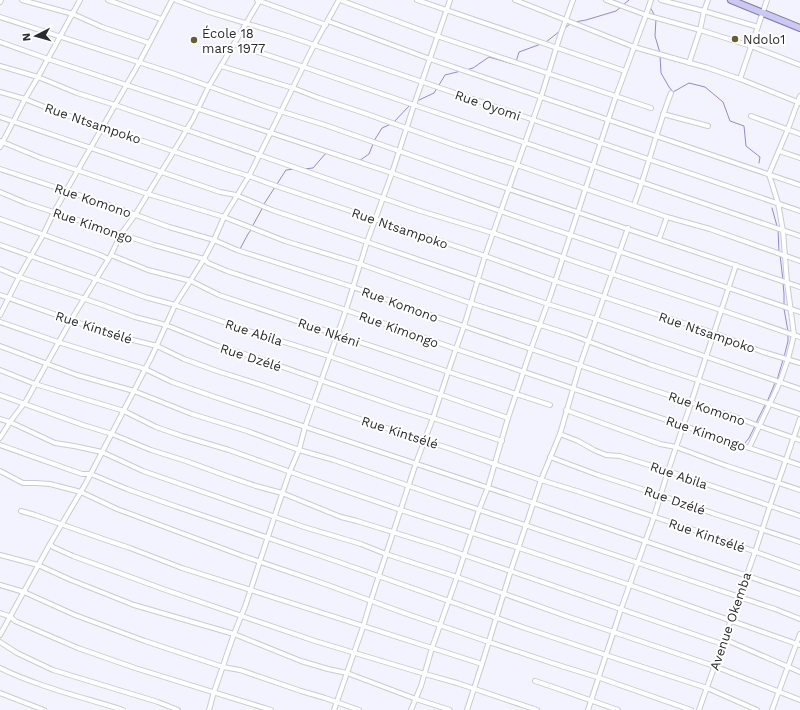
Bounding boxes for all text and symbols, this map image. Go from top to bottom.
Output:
north arrow [16,16,56,56]
place label: École 18 mars 1977 [202,25,265,56]
text: N [20,32,33,42]
place label: Ndolo1 [743,32,785,47]
marker: Ndolo1 [730,34,740,44]
marker: École 18 mars 1977 [189,35,199,45]
street label: Rue Oyomi [453,87,523,124]
street label: Rue Ntsampoko [43,100,143,147]
street label: Rue Komono [52,180,133,221]
street label: Rue Kimongo [51,205,135,246]
street label: Rue Ntsampoko [350,205,450,252]
street label: Rue Komono [360,284,440,325]
street label: Rue Kintsélé [54,308,134,347]
street label: Rue Kimongo [357,308,441,351]
street label: Rue Ntsampoko [657,309,757,356]
street label: Rue Nkéni [296,315,362,350]
street label: Rue Abila [223,316,285,349]
street label: Rue Dzélé [218,341,283,374]
street label: Rue Komono [666,388,747,429]
street label: Rue Kintsélé [360,413,440,452]
street label: Rue Kimongo [664,413,748,454]
street label: Rue Abila [648,459,710,492]
street label: Rue Dzélé [642,483,707,518]
street label: Rue Kintsélé [667,515,747,556]
street label: Avenue Okemba [707,570,754,672]

